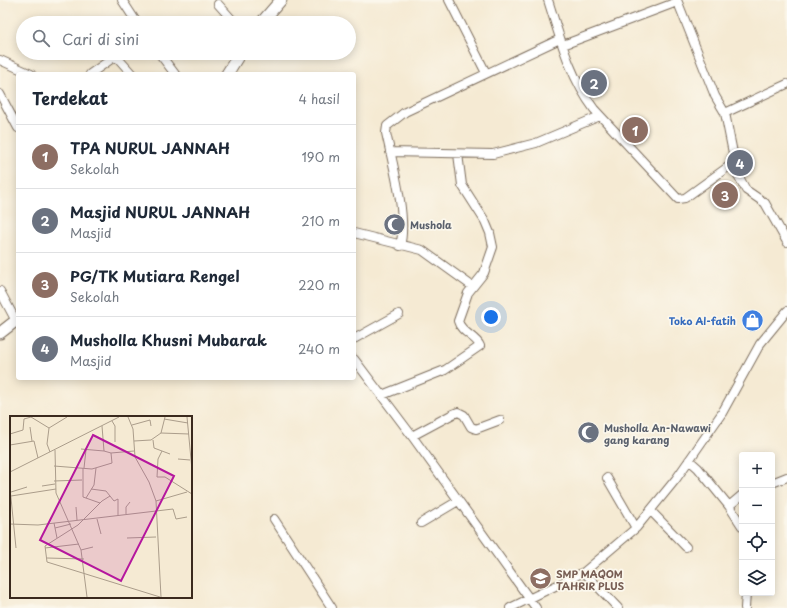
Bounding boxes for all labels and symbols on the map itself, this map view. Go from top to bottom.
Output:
pin: 2 [581,68,607,98]
pin: 1 [622,115,648,145]
pin: 4 [727,148,753,178]
pin: 3 [712,180,738,210]
mosque icon: Mushola [381,211,407,237]
place label: Mushola [410,217,452,232]
your location [481,307,501,327]
shop icon: Toko Al-fatih [739,307,765,333]
place label: Toko Al-fatih [669,313,736,328]
inset map [10,416,192,598]
mosque icon: Musholla An-Nawawi gang karang [575,420,601,446]
place label: Musholla An-Nawawi gang karang [604,420,711,447]
school or university icon: SMP MAQOM TAHRIR PLUS [528,566,554,592]
place label: SMP MAQOM TAHRIR PLUS [556,566,624,593]

